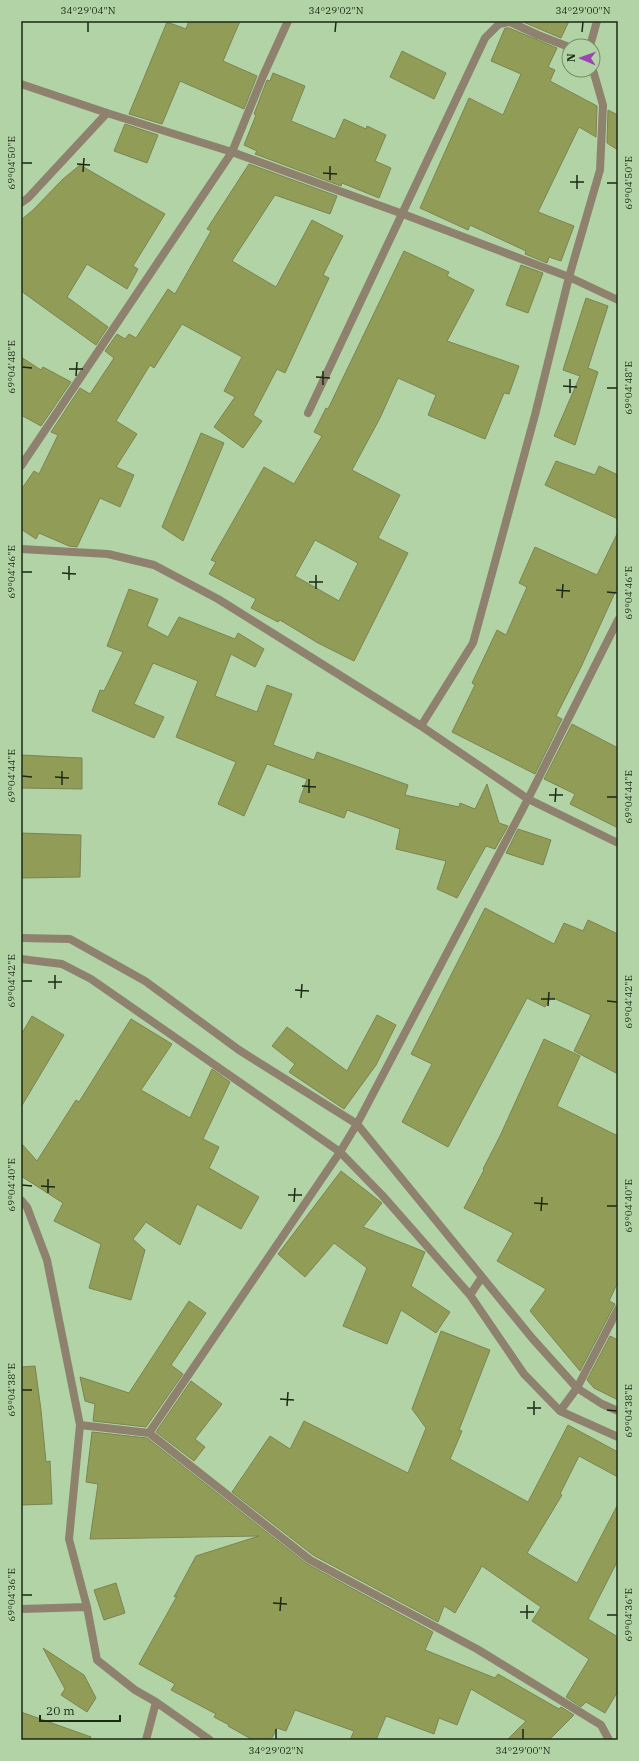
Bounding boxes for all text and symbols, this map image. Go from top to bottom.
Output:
text: 34°29'04"N [61,4,116,17]
text: 34°29'02"N [309,4,364,17]
text: 34°29'00"N [556,4,611,17]
north arrow [561,38,601,78]
text: N [564,53,578,62]
text: 69°04'50"E [5,136,18,190]
text: 69°04'50"E [622,156,635,210]
text: 69°04'48"E [5,340,18,394]
text: 69°04'48"E [622,361,635,415]
text: 69°04'46"E [5,545,18,599]
text: 69°04'46"E [622,566,635,620]
text: 69°04'44"E [5,749,18,803]
text: 69°04'44"E [622,770,635,824]
text: 69°04'42"E [5,954,18,1008]
text: 69°04'42"E [622,975,635,1029]
text: 69°04'40"E [5,1158,18,1212]
text: 69°04'40"E [622,1179,635,1233]
text: 69°04'38"E [5,1363,18,1417]
text: 69°04'38"E [622,1384,635,1438]
text: 69°04'36"E [5,1568,18,1622]
text: 69°04'36"E [622,1588,635,1642]
scale bar [40,1697,120,1723]
text: 20 m [46,1703,75,1718]
text: 34°29'02"N [249,1744,304,1757]
text: 34°29'00"N [496,1744,551,1757]

